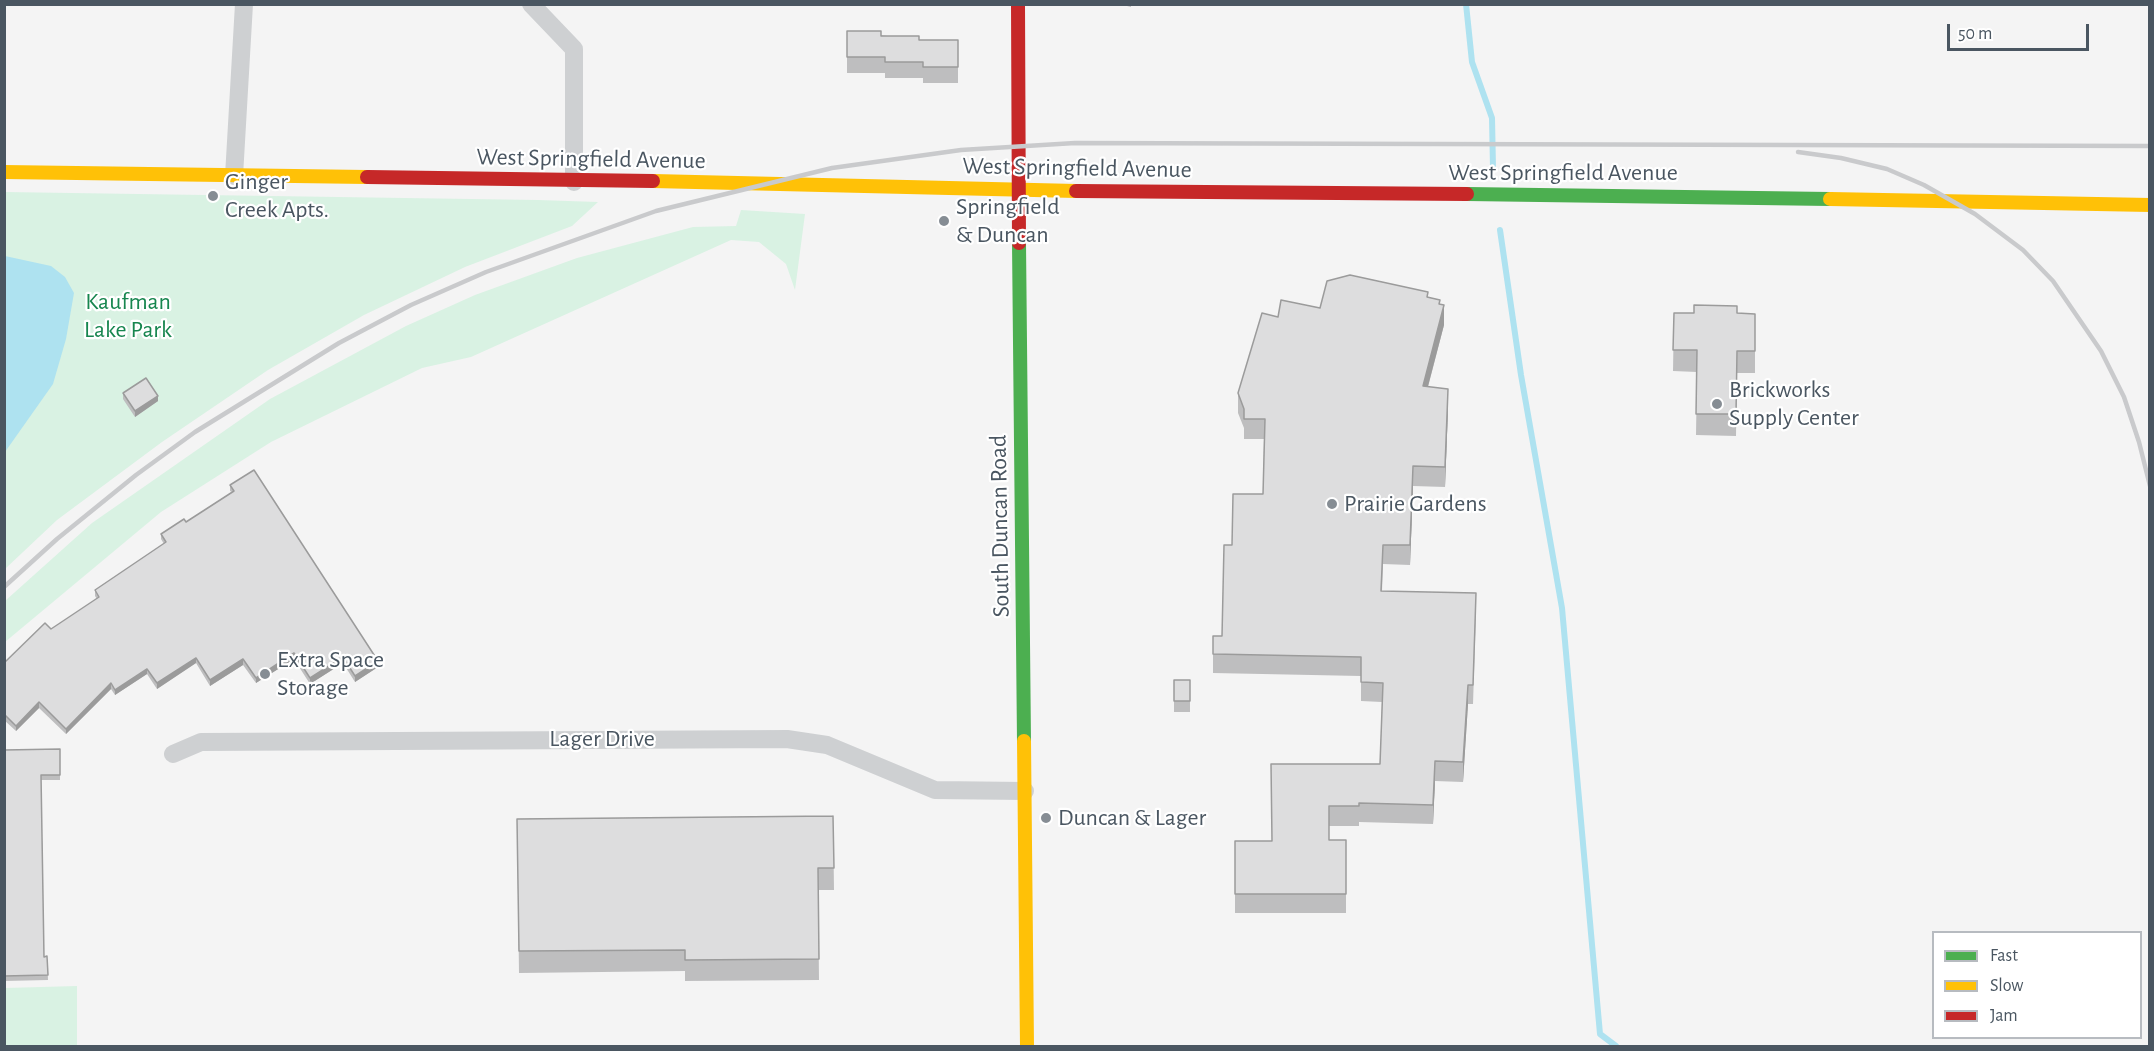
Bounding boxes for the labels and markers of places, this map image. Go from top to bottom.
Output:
place label: Ginger Creek Apts. [225,168,329,224]
marker: Ginger Creek Apts. [206,189,220,203]
place label: Springfield & Duncan [956,193,1060,249]
marker: Springfield & Duncan [937,214,951,228]
place label: Brickworks Supply Center [1729,376,1859,432]
marker: Brickworks Supply Center [1710,397,1724,411]
place label: Prairie Gardens [1344,490,1487,518]
marker: Prairie Gardens [1325,497,1339,511]
place label: Extra Space Storage [277,646,384,702]
marker: Extra Space Storage [258,667,272,681]
place label: Duncan & Lager [1058,804,1206,832]
marker: Duncan & Lager [1039,811,1053,825]

